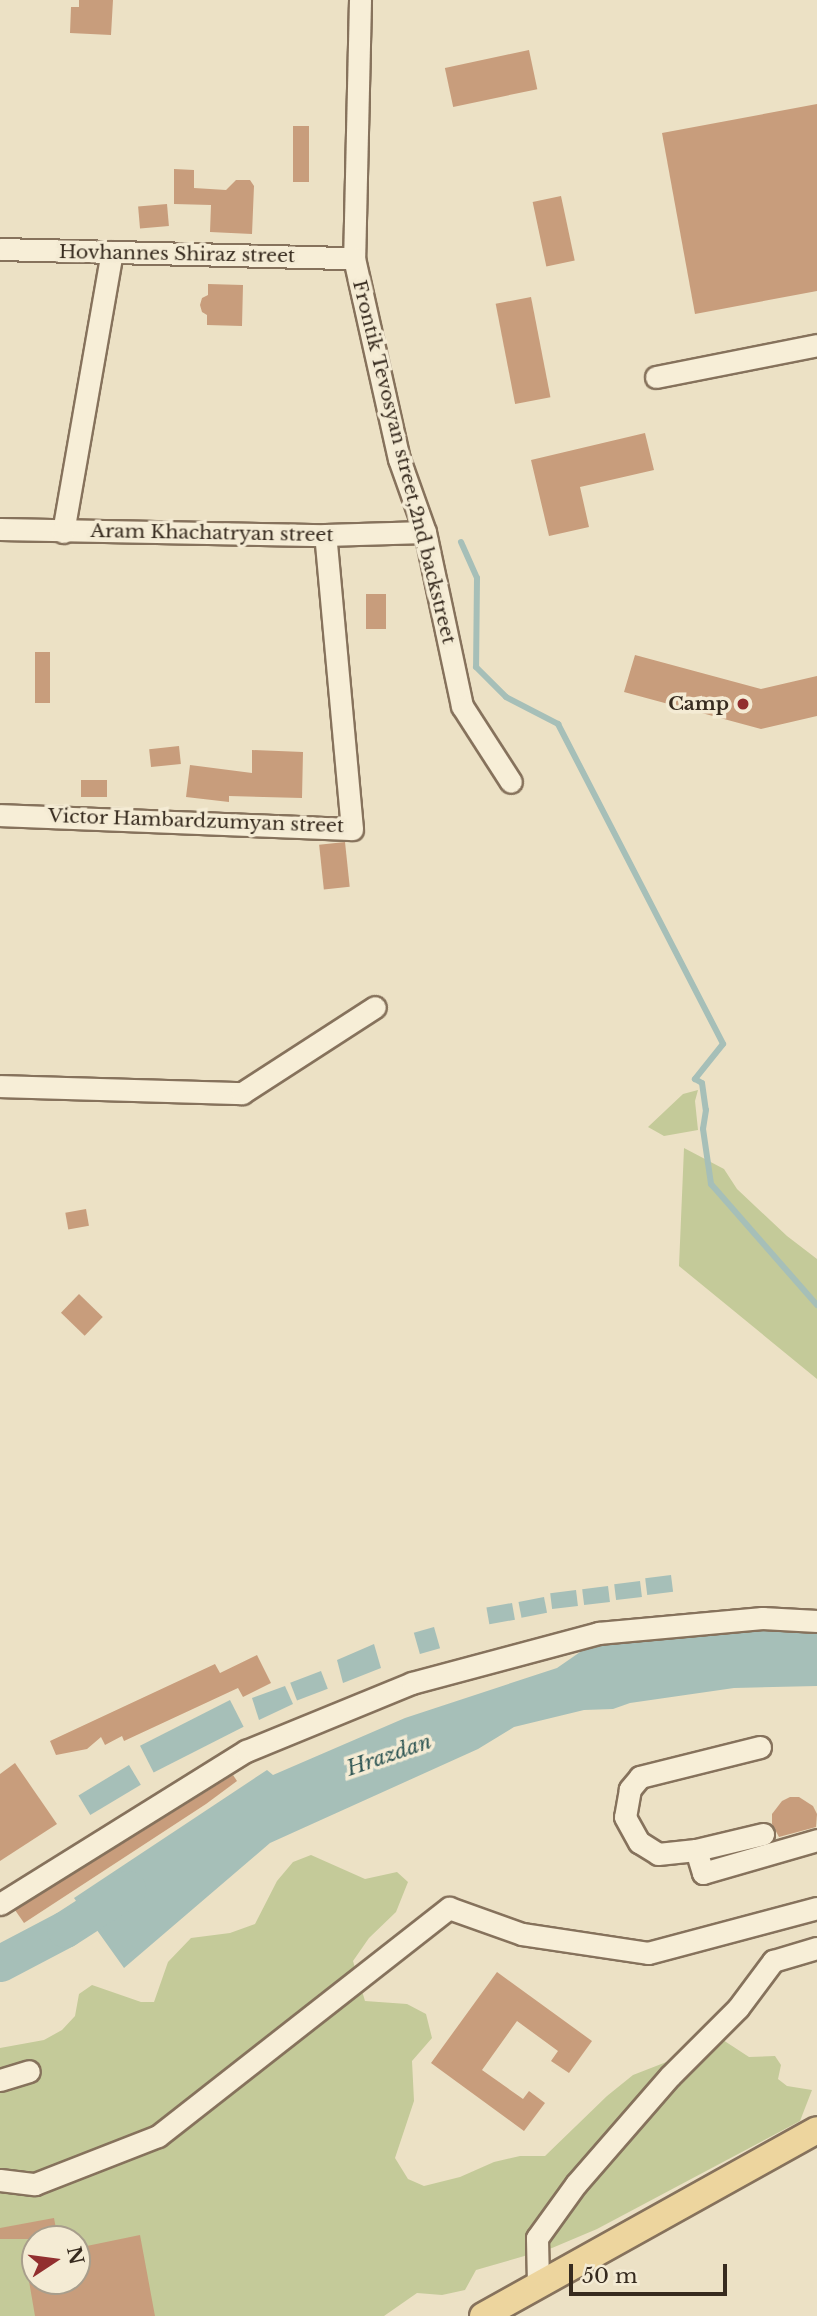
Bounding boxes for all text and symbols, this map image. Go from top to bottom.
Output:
street label: Hovhannes Shiraz street [59,241,295,267]
street label: Frontik Tevosyan street,2nd backstreet [348,277,460,647]
street label: Aram Khachatryan street [90,519,334,547]
place label: Camp [668,693,729,715]
marker: Camp [735,696,751,712]
street label: Victor Hambardzumyan street [47,804,345,838]
water label: Hrazdan [343,1729,435,1781]
north arrow [21,2225,91,2295]
text: N [62,2244,88,2267]
scale bar [572,2250,730,2294]
text: 50 m [582,2263,637,2289]

